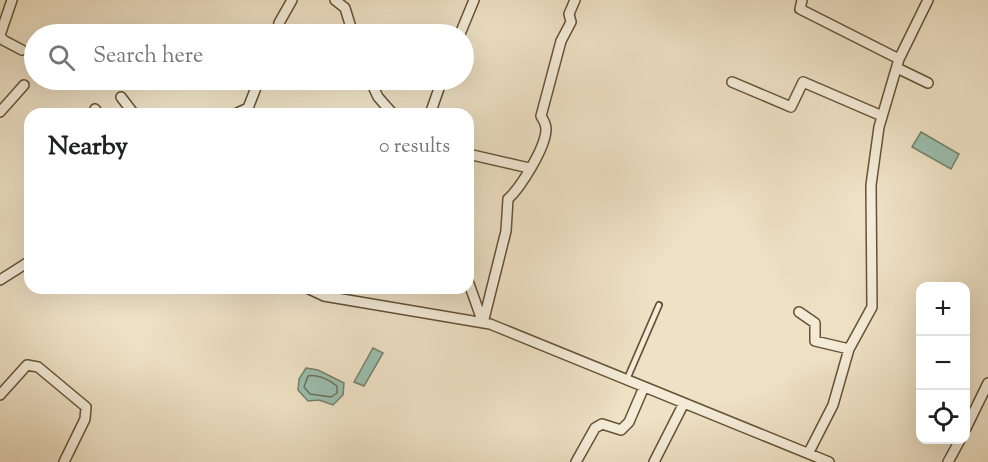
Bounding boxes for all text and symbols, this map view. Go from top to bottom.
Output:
search box [24,24,474,90]
icon: search [45,41,78,74]
text: Search here [93,41,203,73]
text: Nearby [48,129,128,166]
text: 0 results [379,133,450,162]
map controls [916,282,970,444]
button: + [916,282,970,336]
button: − [916,336,970,390]
button: locate [916,390,970,444]

